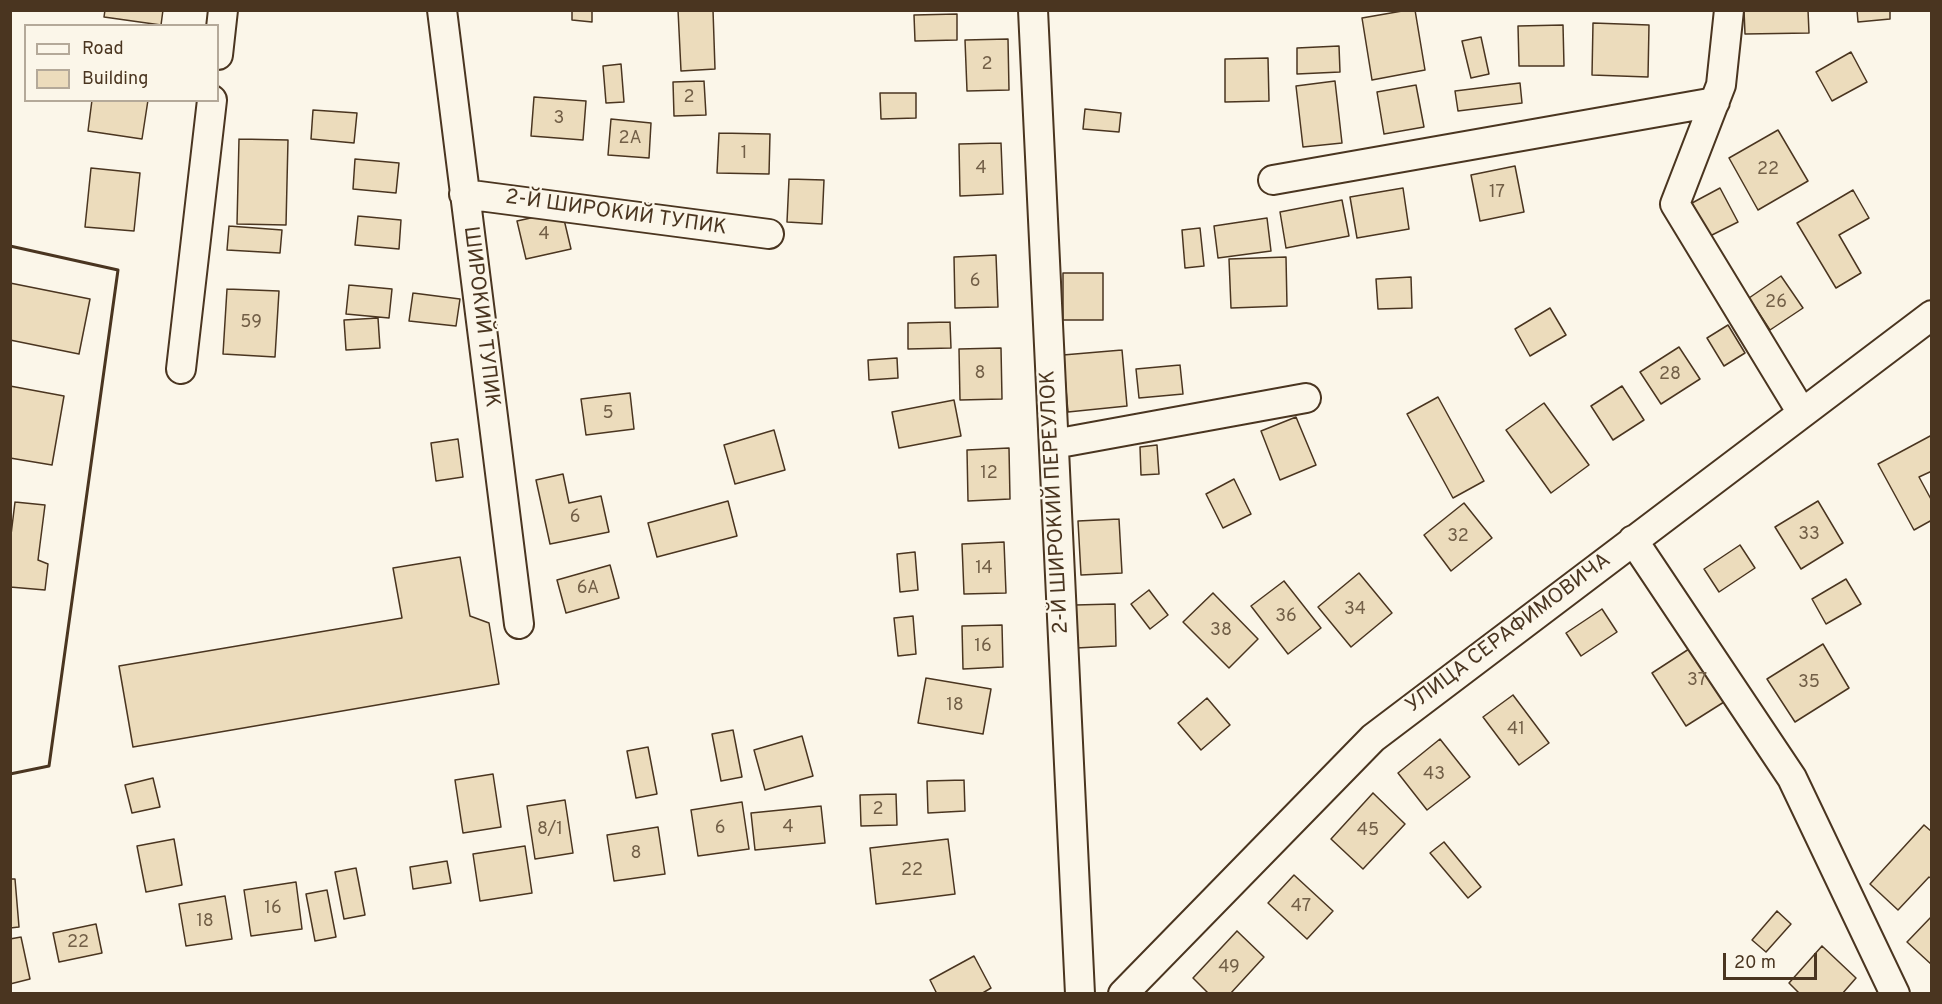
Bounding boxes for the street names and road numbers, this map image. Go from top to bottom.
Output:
street label: 2-Й ШИРОКИЙ ТУПИК [504,186,728,242]
street label: ШИРОКИЙ ТУПИК [456,225,504,409]
street label: 2-Й ШИРОКИЙ ПЕРЕУЛОК [1037,369,1075,635]
street label: УЛИЦА СЕРАФИМОВИЧА [1402,549,1616,719]

